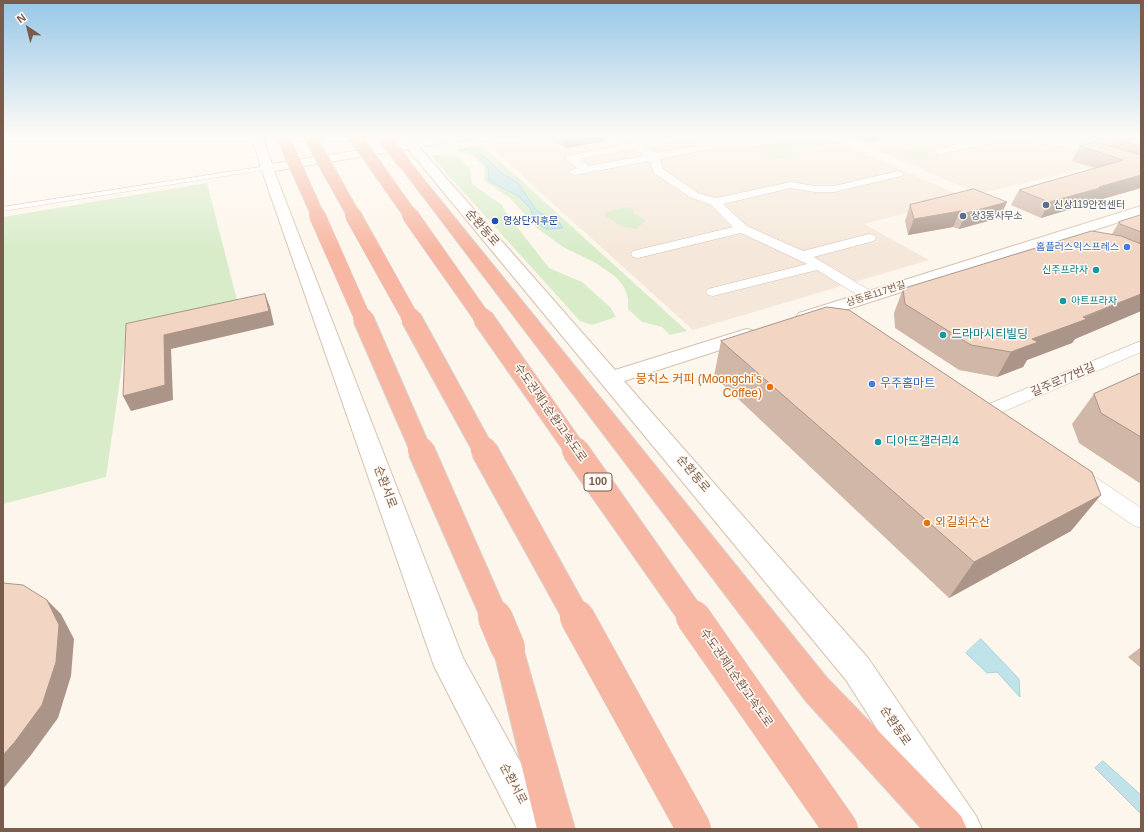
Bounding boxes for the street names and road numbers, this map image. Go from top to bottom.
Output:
street label: 순환동로 [462,207,502,249]
street label: 상동로117번길 [845,279,907,309]
street label: 길주로77번길 [1029,360,1097,400]
street label: 수도권제1순환고속도로 [511,361,589,465]
street label: 순환동로 [673,452,713,496]
street label: 순환서로 [371,464,399,510]
road number: 100 [584,473,612,491]
street label: 수도권제1순환고속도로 [697,626,775,730]
street label: 순환동로 [877,704,913,748]
street label: 순환서로 [496,761,530,807]

